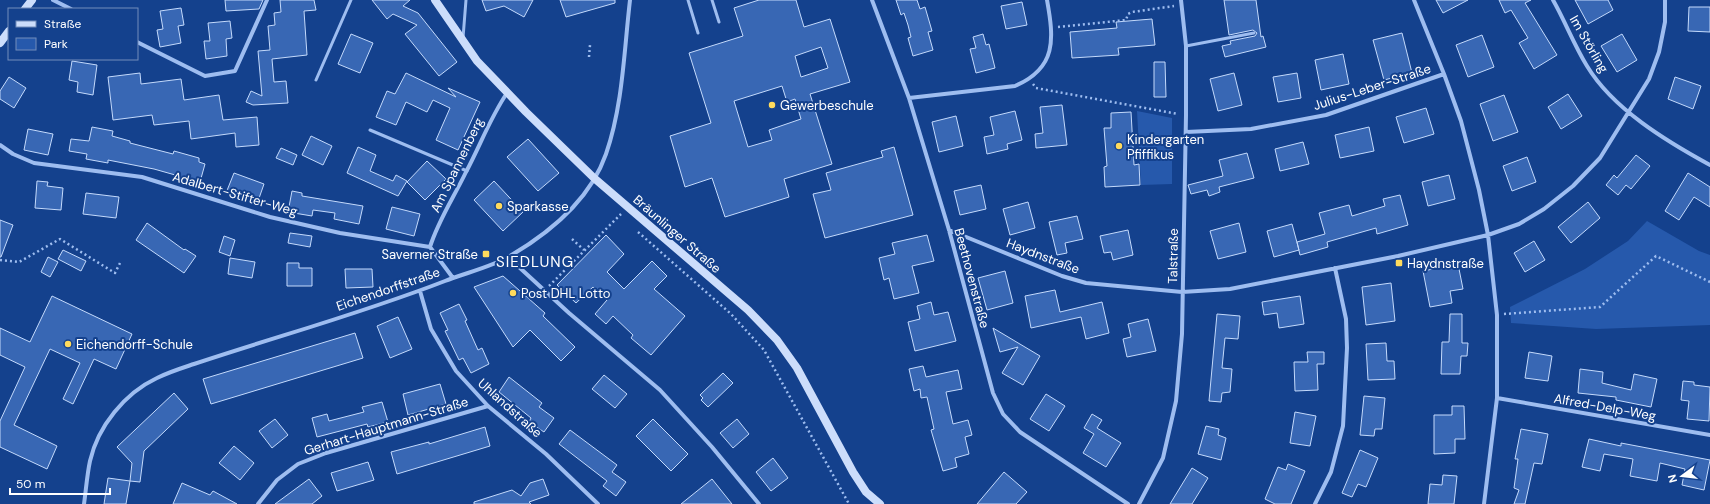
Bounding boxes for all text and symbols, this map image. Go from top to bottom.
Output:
legend [8,8,138,60]
street label: Im Störling [1566,12,1612,76]
text: Straße [44,16,81,32]
text: Park [44,36,68,52]
street label: Julius-Leber-Straße [1311,60,1433,114]
place label: Gewerbeschule [780,97,874,114]
marker: Gewerbeschule [767,100,777,110]
street label: Am Spannenberg [427,115,487,215]
place label: Kindergarten Pfiffikus [1127,131,1204,163]
marker: Kindergarten Pfiffikus [1114,141,1124,151]
street label: Adalbert-Stifter-Weg [171,168,299,220]
street label: Bräunlinger Straße [630,191,724,277]
place label: Sparkasse [507,198,569,215]
marker: Sparkasse [494,201,504,211]
street label: Beethovenstraße [950,226,994,330]
street label: Talstraße [1164,228,1182,284]
street label: Haydnstraße [1004,234,1082,278]
place label: Saverner Straße [381,246,478,263]
marker: Saverner Straße [481,249,491,259]
district label: SIEDLUNG [496,252,574,272]
place label: Haydnstraße [1407,255,1484,272]
marker: Haydnstraße [1394,258,1404,268]
street label: Eichendorffstraße [334,263,442,315]
place label: Post DHL Lotto [521,285,611,302]
marker: Post DHL Lotto [508,288,518,298]
place label: Eichendorff-Schule [76,336,193,353]
marker: Eichendorff-Schule [63,339,73,349]
street label: Uhlandstraße [474,375,546,441]
street label: Alfred-Delp-Weg [1553,390,1657,424]
street label: Gerhart-Hauptmann-Straße [302,393,470,459]
north arrow [1662,456,1702,496]
scale bar [10,470,110,496]
text: N [1665,473,1680,484]
text: 50 m [16,476,45,492]

